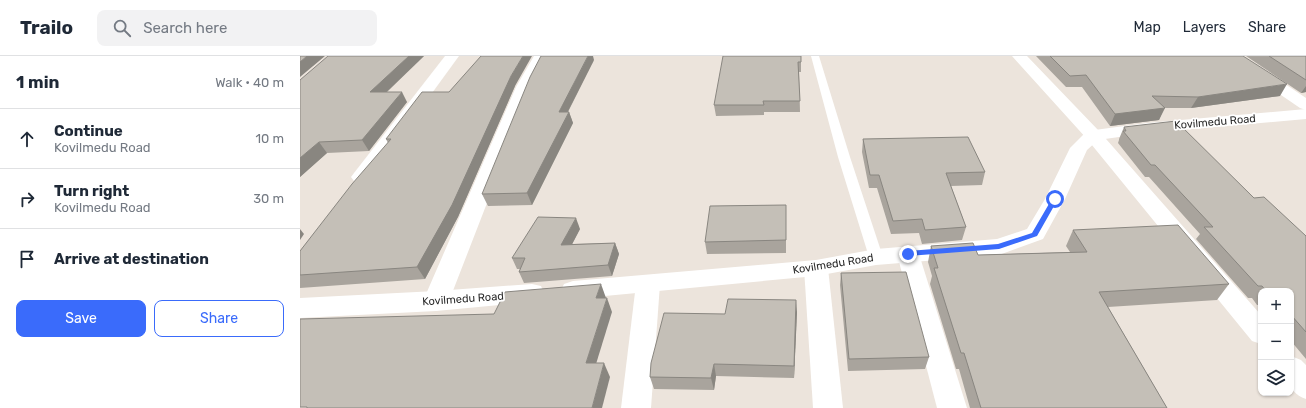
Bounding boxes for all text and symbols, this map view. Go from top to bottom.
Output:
search box [97,10,377,46]
text: Trailo [20,16,73,39]
icon: search [111,17,133,39]
text: Search here [143,19,227,37]
text: Map [1134,19,1161,36]
text: Layers [1183,19,1226,36]
text: Share [1248,19,1286,36]
text: 1 min [16,72,59,92]
text: Walk · 40 m [215,75,284,90]
street label: Kovilmedu Road [1174,112,1256,132]
text: Continue [54,122,123,140]
icon: ahead [16,128,38,150]
text: 10 m [255,131,284,146]
text: Kovilmedu Road [54,140,151,155]
text: Turn right [54,182,129,200]
icon: right [16,188,38,210]
route start [1046,190,1064,208]
text: 30 m [253,191,284,206]
text: Kovilmedu Road [54,200,151,215]
route end [899,245,917,263]
icon: arrive [16,248,38,270]
text: Arrive at destination [54,250,209,268]
street label: Kovilmedu Road [792,251,874,277]
map controls [1258,288,1294,396]
button: + [1258,288,1294,324]
street label: Kovilmedu Road [422,290,504,308]
button: Save [16,300,146,337]
button: Share [154,300,284,337]
button: − [1258,324,1294,360]
button: layers [1258,360,1294,396]

